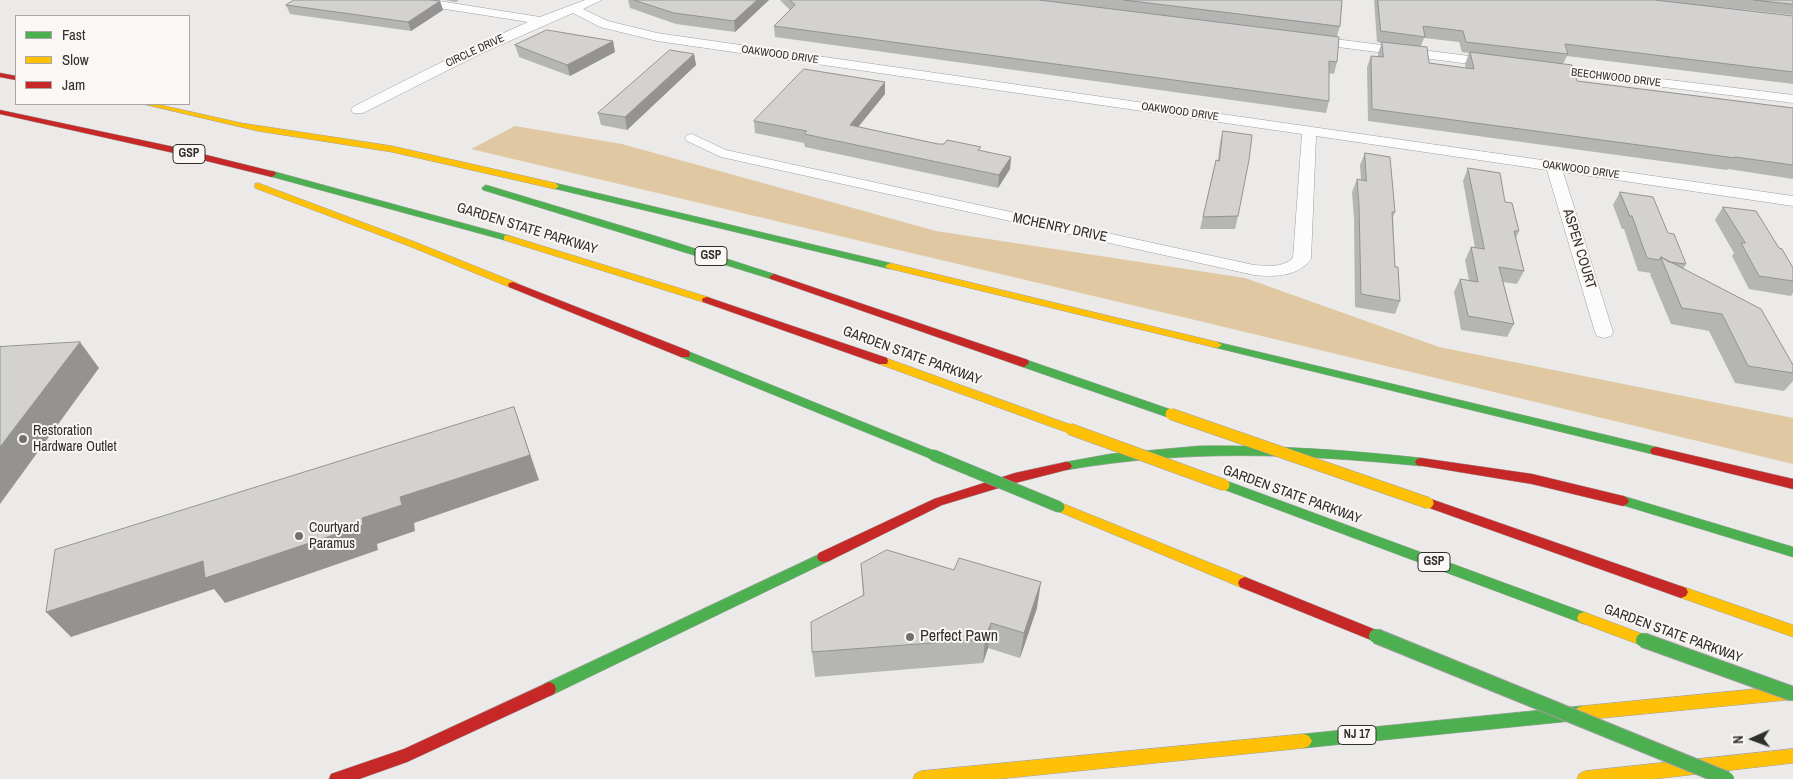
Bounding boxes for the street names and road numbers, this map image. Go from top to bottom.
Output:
street label: CIRCLE DRIVE [444,32,506,70]
street label: OAKWOOD DRIVE [740,43,820,67]
street label: BEECHWOOD DRIVE [1570,66,1662,90]
street label: OAKWOOD DRIVE [1140,100,1220,124]
road number: GSP [173,144,205,164]
street label: OAKWOOD DRIVE [1541,158,1621,182]
street label: GARDEN STATE PARKWAY [455,200,599,258]
street label: ASPEN COURT [1559,207,1599,291]
street label: MCHENRY DRIVE [1011,210,1109,246]
road number: GSP [695,247,727,266]
street label: GARDEN STATE PARKWAY [840,323,984,389]
street label: GARDEN STATE PARKWAY [1220,462,1364,528]
road number: GSP [1418,552,1450,572]
street label: GARDEN STATE PARKWAY [1601,601,1745,667]
road number: NJ 17 [1338,726,1376,744]

